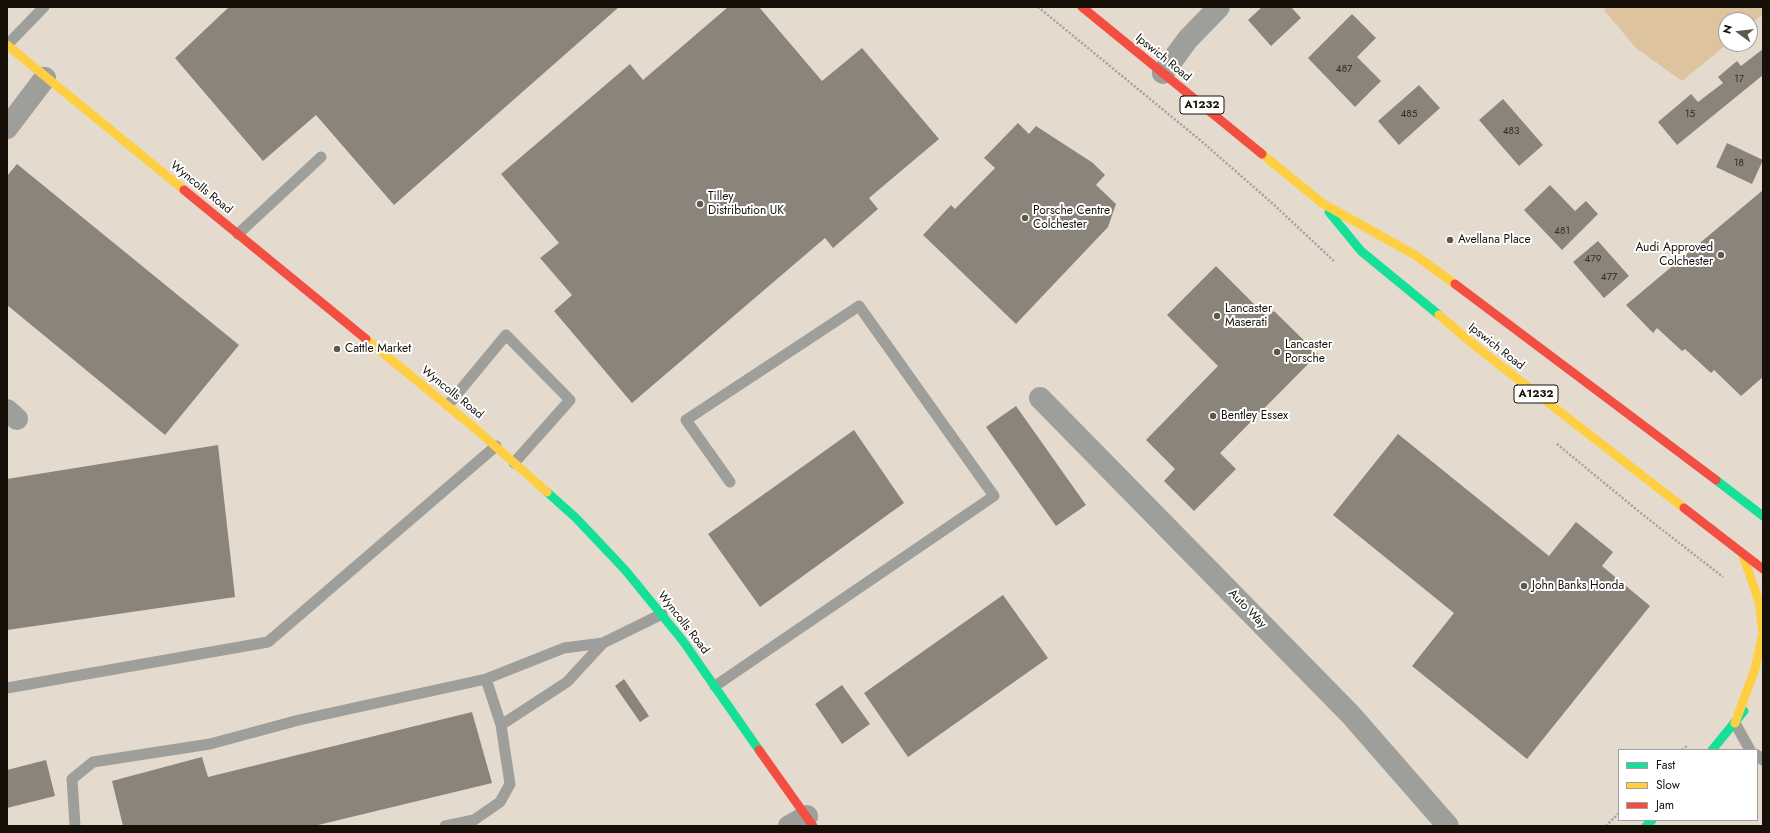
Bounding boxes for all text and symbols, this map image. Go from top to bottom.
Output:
north arrow [1718,12,1758,52]
text: N [1719,23,1736,35]
street label: Ipswich Road [1132,31,1194,85]
house number: 487 [1336,64,1352,76]
house number: 17 [1734,74,1744,86]
road number: A1232 [1180,96,1224,114]
house number: 485 [1401,109,1417,121]
house number: 15 [1685,109,1695,121]
house number: 483 [1503,126,1519,138]
house number: 18 [1734,158,1744,170]
street label: Wyncolls Road [167,159,235,217]
place label: Tilley Distribution UK [708,190,784,218]
marker: Tilley Distribution UK [695,199,705,209]
place label: Porsche Centre Colchester [1033,204,1110,232]
marker: Porsche Centre Colchester [1020,213,1030,223]
house number: 481 [1554,226,1570,238]
place label: Avellana Place [1458,233,1531,247]
marker: Avellana Place [1445,235,1455,245]
place label: Audi Approved Colchester [1635,241,1713,269]
marker: Audi Approved Colchester [1716,250,1726,260]
house number: 479 [1585,254,1601,266]
house number: 477 [1601,272,1617,284]
place label: Lancaster Maserati [1225,302,1272,330]
marker: Lancaster Maserati [1212,311,1222,321]
street label: Ipswich Road [1465,321,1527,373]
place label: Lancaster Porsche [1285,338,1332,366]
place label: Cattle Market [345,342,411,356]
marker: Cattle Market [332,344,342,354]
marker: Lancaster Porsche [1272,347,1282,357]
street label: Wyncolls Road [418,364,486,422]
road number: A1232 [1514,385,1558,403]
place label: Bentley Essex [1221,409,1288,423]
marker: Bentley Essex [1208,411,1218,421]
place label: John Banks Honda [1532,579,1624,593]
marker: John Banks Honda [1519,581,1529,591]
street label: Auto Way [1225,586,1269,632]
street label: Wyncolls Road [654,589,712,657]
legend [1618,749,1758,821]
text: Fast [1656,756,1675,774]
text: Slow [1656,776,1680,794]
text: Jam [1656,796,1674,814]

